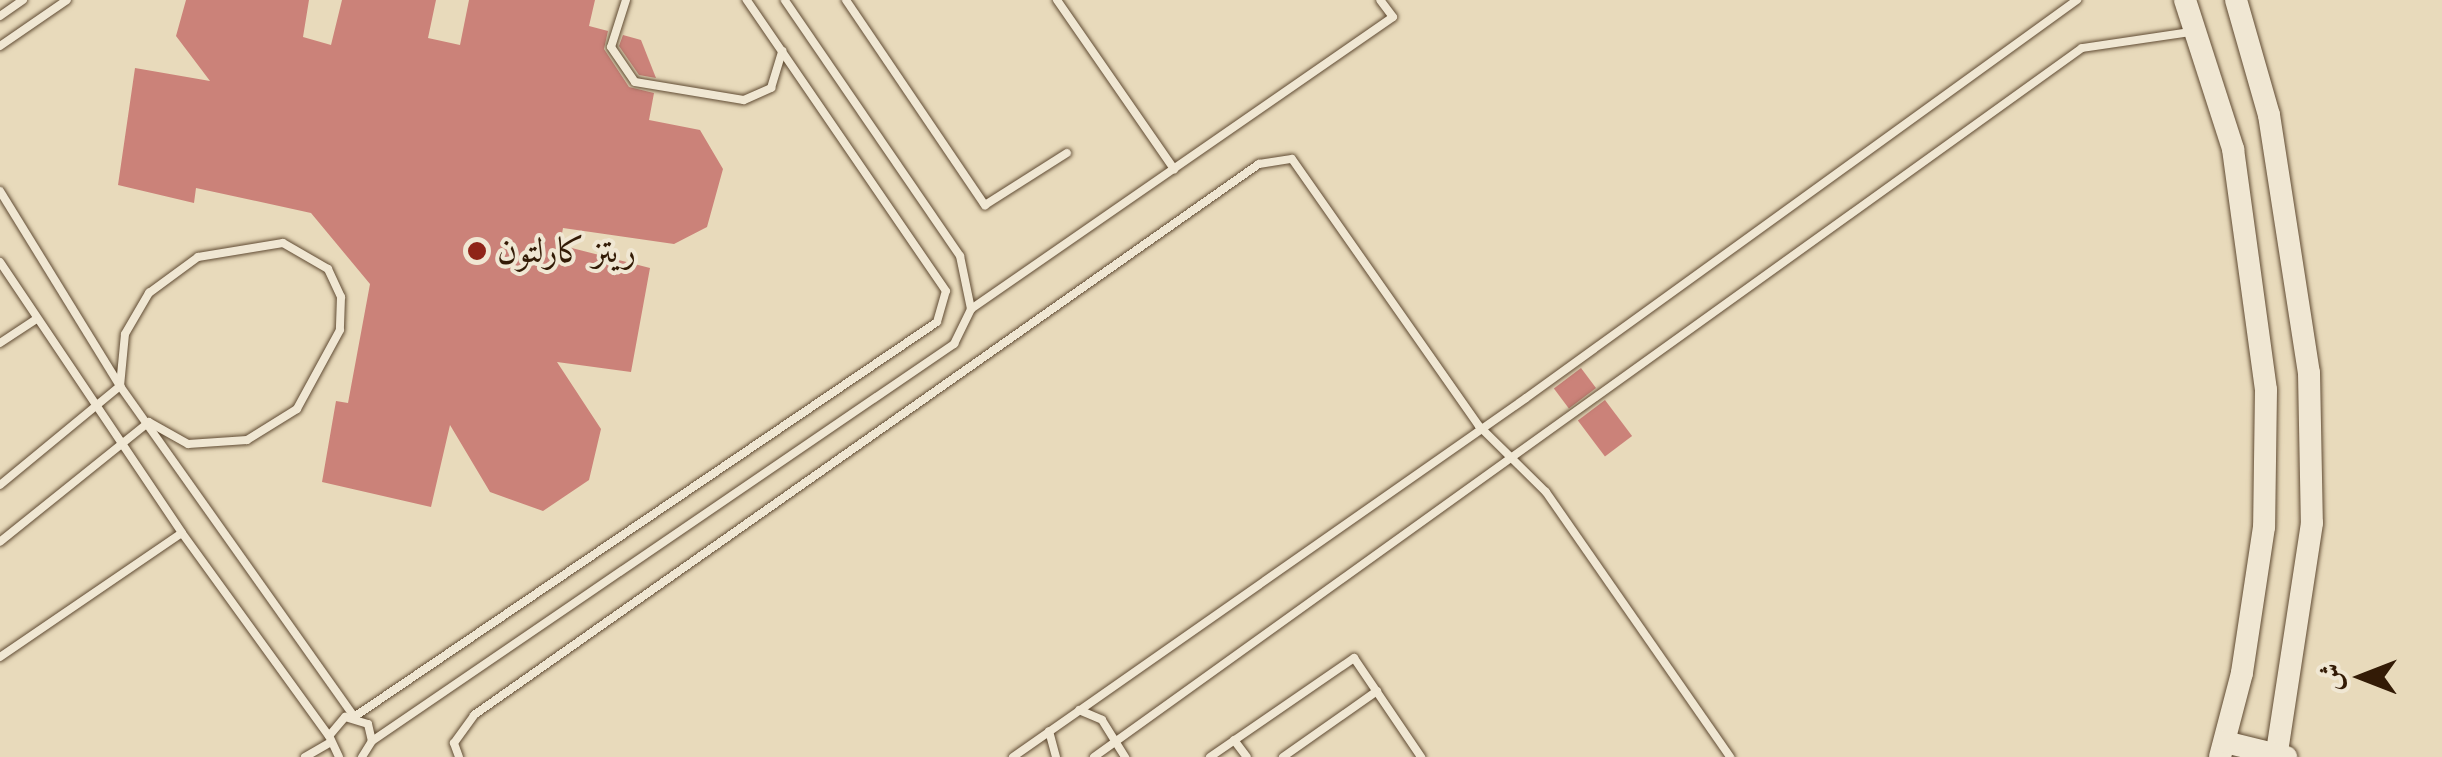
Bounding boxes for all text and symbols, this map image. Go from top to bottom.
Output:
place label: ريتز كارلتون [497,230,636,272]
marker: ريتز كارلتون [466,240,488,262]
north arrow [2312,627,2412,727]
text: ش [2314,663,2349,691]

